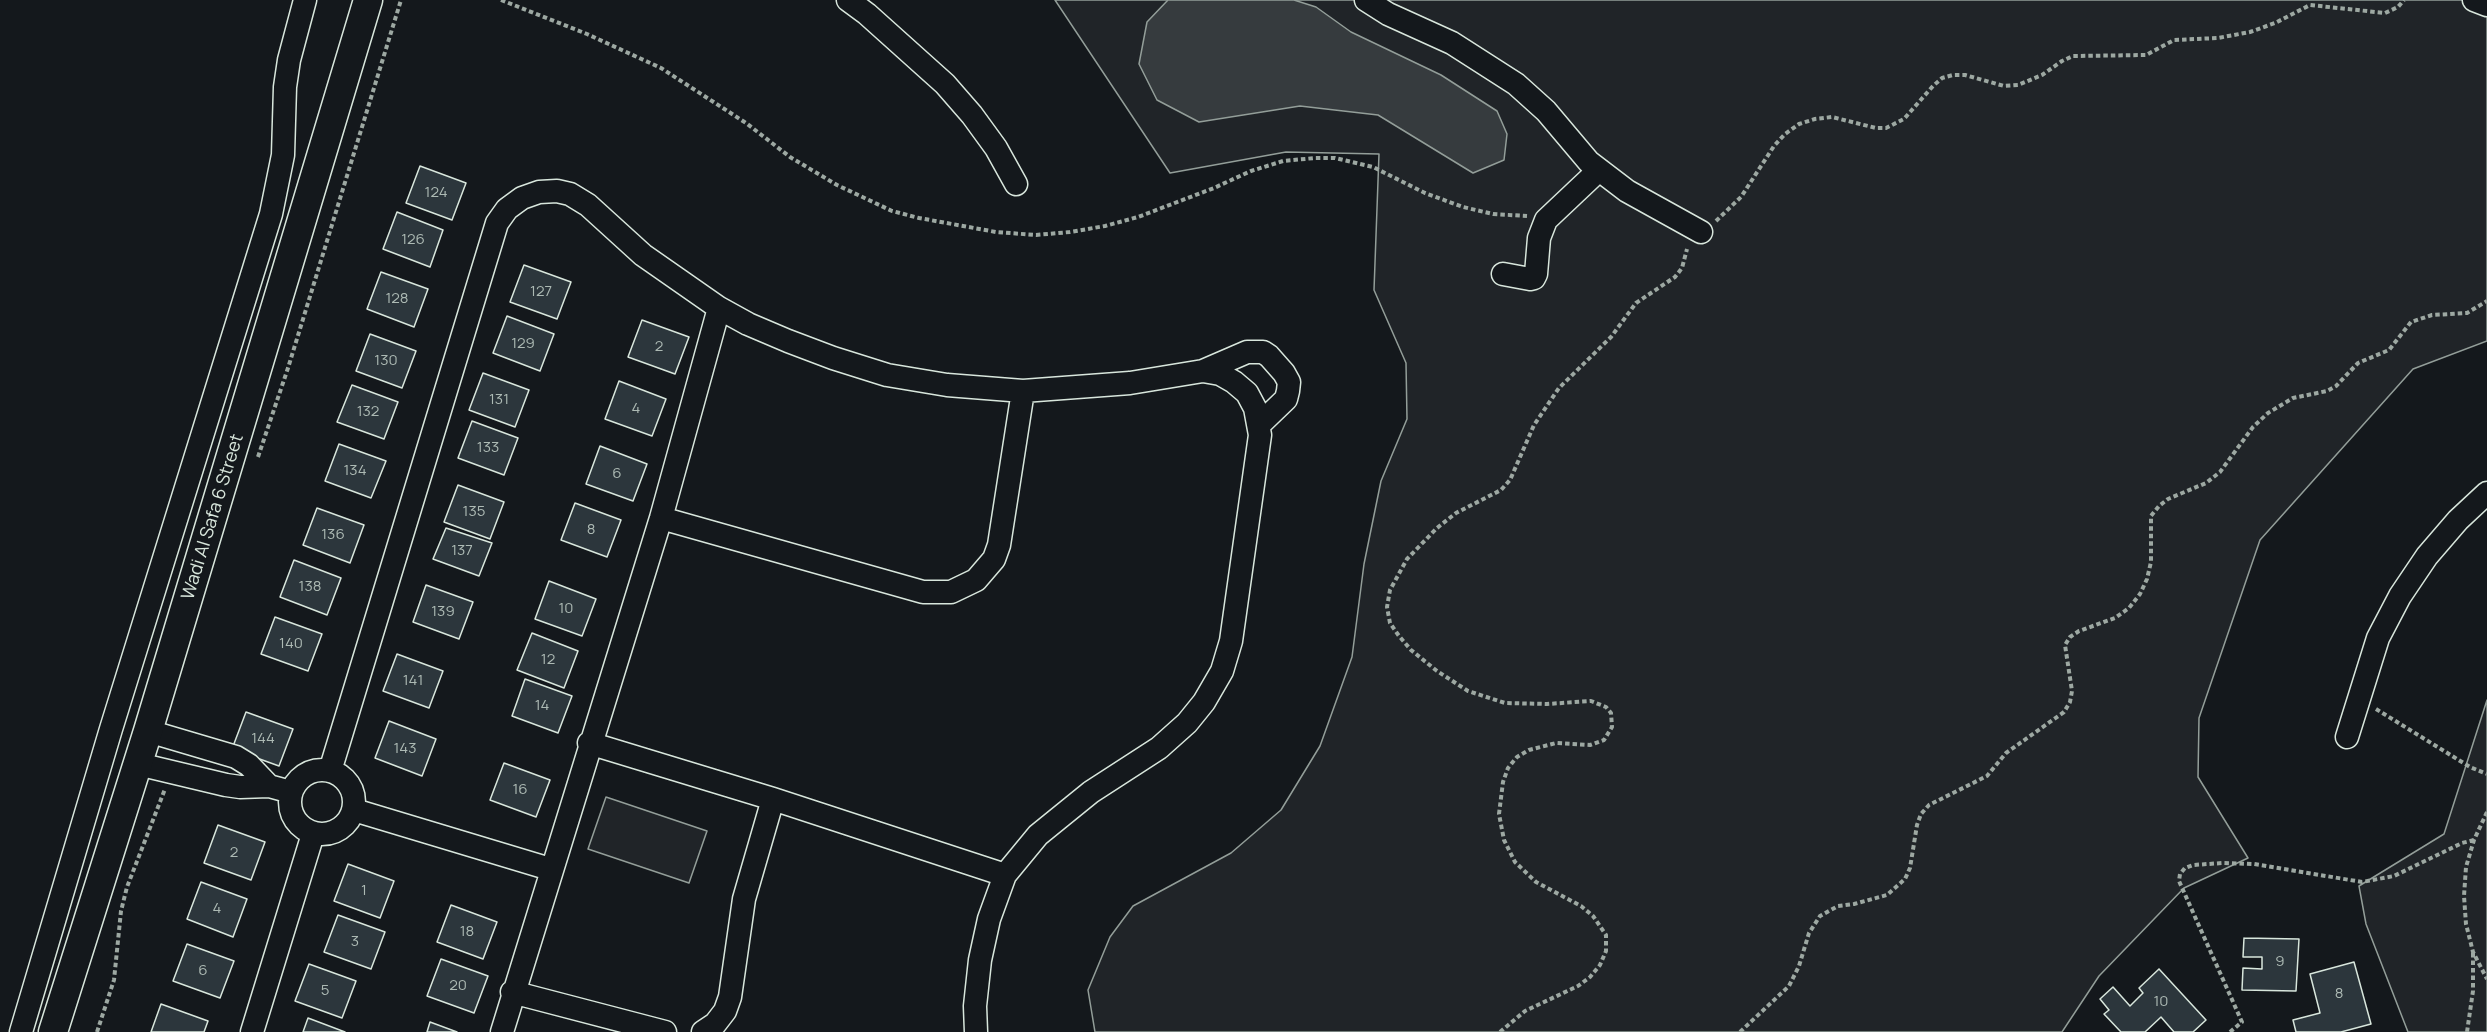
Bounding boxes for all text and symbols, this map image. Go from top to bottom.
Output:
house number: 124 [425,184,447,202]
house number: 126 [401,231,425,249]
house number: 127 [530,283,552,301]
house number: 128 [385,290,409,308]
house number: 129 [511,335,535,353]
house number: 2 [655,338,663,356]
house number: 130 [374,352,398,370]
house number: 131 [489,391,509,409]
house number: 4 [632,400,640,418]
house number: 132 [357,403,379,421]
street label: Wadi Al Safa 6 Street [178,432,248,602]
house number: 133 [477,439,499,457]
house number: 134 [344,462,366,480]
house number: 6 [612,465,622,483]
house number: 135 [463,503,485,521]
house number: 8 [587,521,595,539]
house number: 136 [321,526,345,544]
house number: 137 [451,542,473,560]
house number: 138 [299,578,321,596]
house number: 10 [559,600,573,618]
house number: 139 [431,603,455,621]
house number: 140 [279,635,303,653]
house number: 12 [541,651,555,669]
house number: 141 [403,672,423,690]
house number: 14 [535,697,549,715]
house number: 144 [251,730,275,748]
house number: 143 [394,740,416,758]
house number: 16 [512,781,528,799]
house number: 2 [230,844,238,862]
house number: 1 [361,882,367,900]
house number: 4 [213,900,221,918]
house number: 18 [460,923,474,941]
house number: 3 [351,933,359,951]
house number: 9 [2275,953,2285,971]
house number: 6 [198,962,208,980]
house number: 20 [449,977,467,995]
house number: 5 [321,982,329,1000]
house number: 8 [2335,985,2343,1003]
house number: 10 [2154,993,2168,1011]

